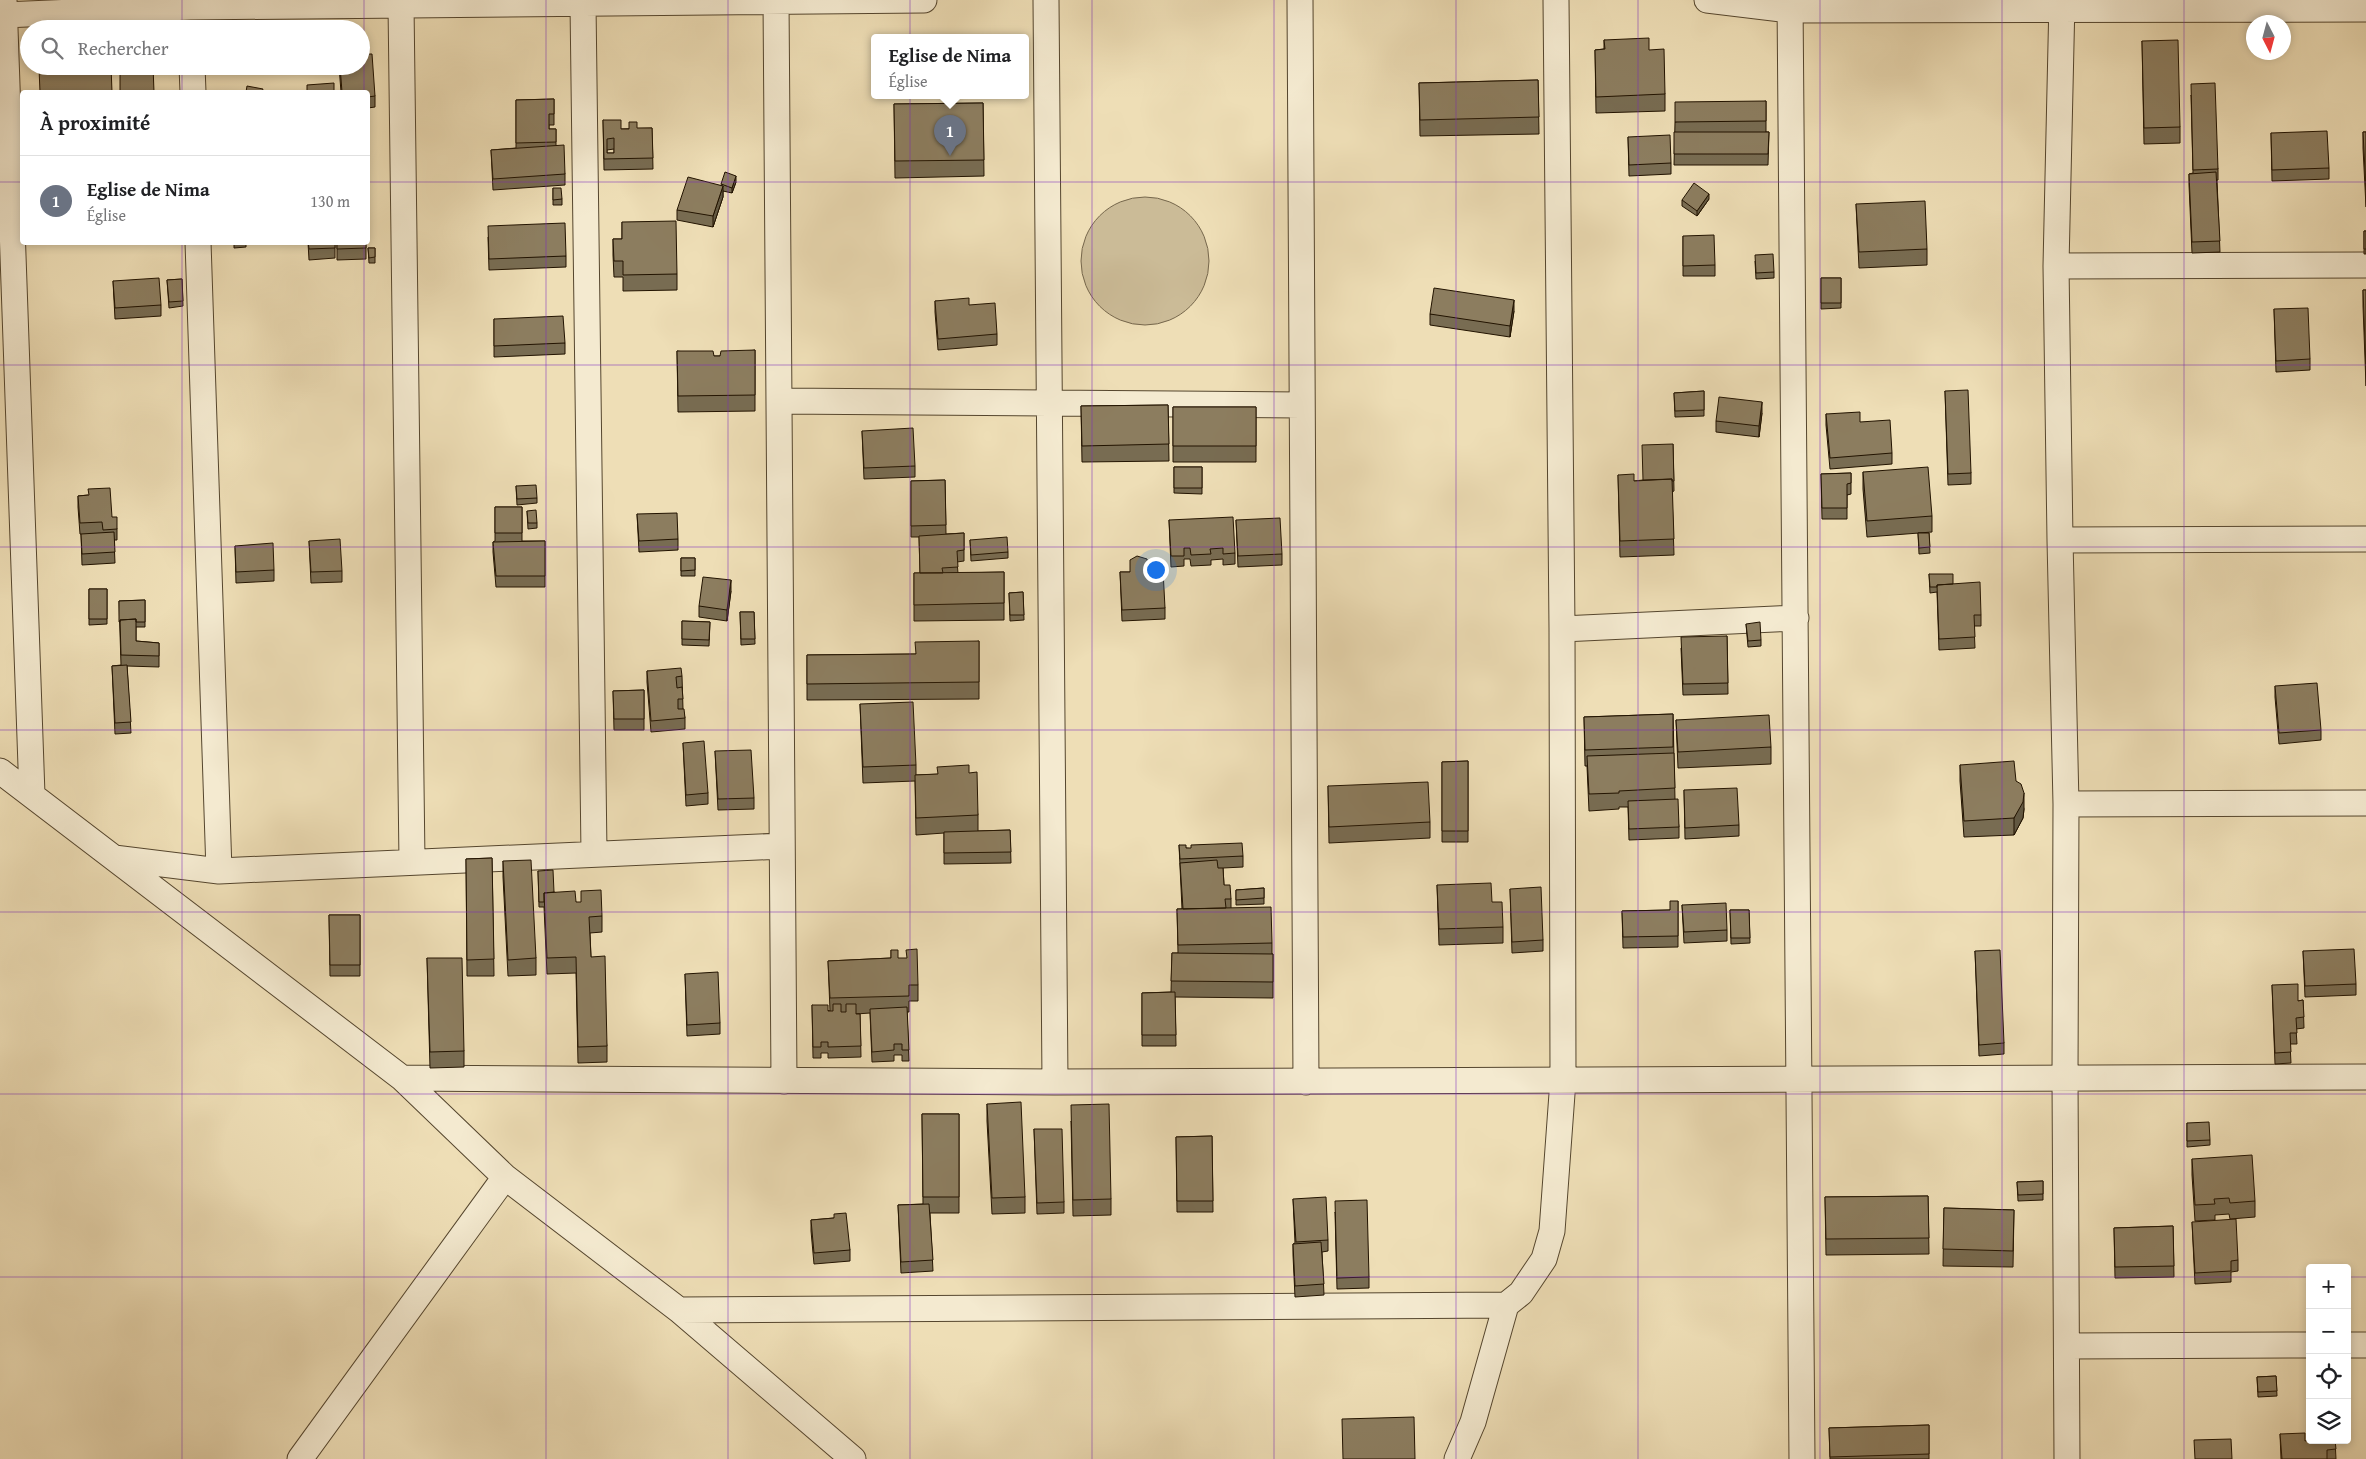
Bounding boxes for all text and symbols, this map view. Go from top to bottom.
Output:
north arrow [2246,15,2291,60]
search box [20,20,370,75]
icon: search [38,34,66,62]
text: Rechercher [78,34,169,62]
popup [871,34,1029,99]
text: Eglise de Nima [889,41,1011,69]
text: Église [889,69,928,93]
text: À proximité [40,107,150,138]
pin: 1 [934,115,966,156]
text: Eglise de Nima [87,175,210,203]
text: 1 [52,189,60,213]
text: 130 m [310,189,350,213]
text: Église [87,203,126,227]
your location [1143,557,1169,583]
map controls [2306,1264,2351,1444]
button: + [2306,1264,2351,1309]
button: − [2306,1309,2351,1354]
button: locate [2306,1354,2351,1399]
button: layers [2306,1399,2351,1444]

